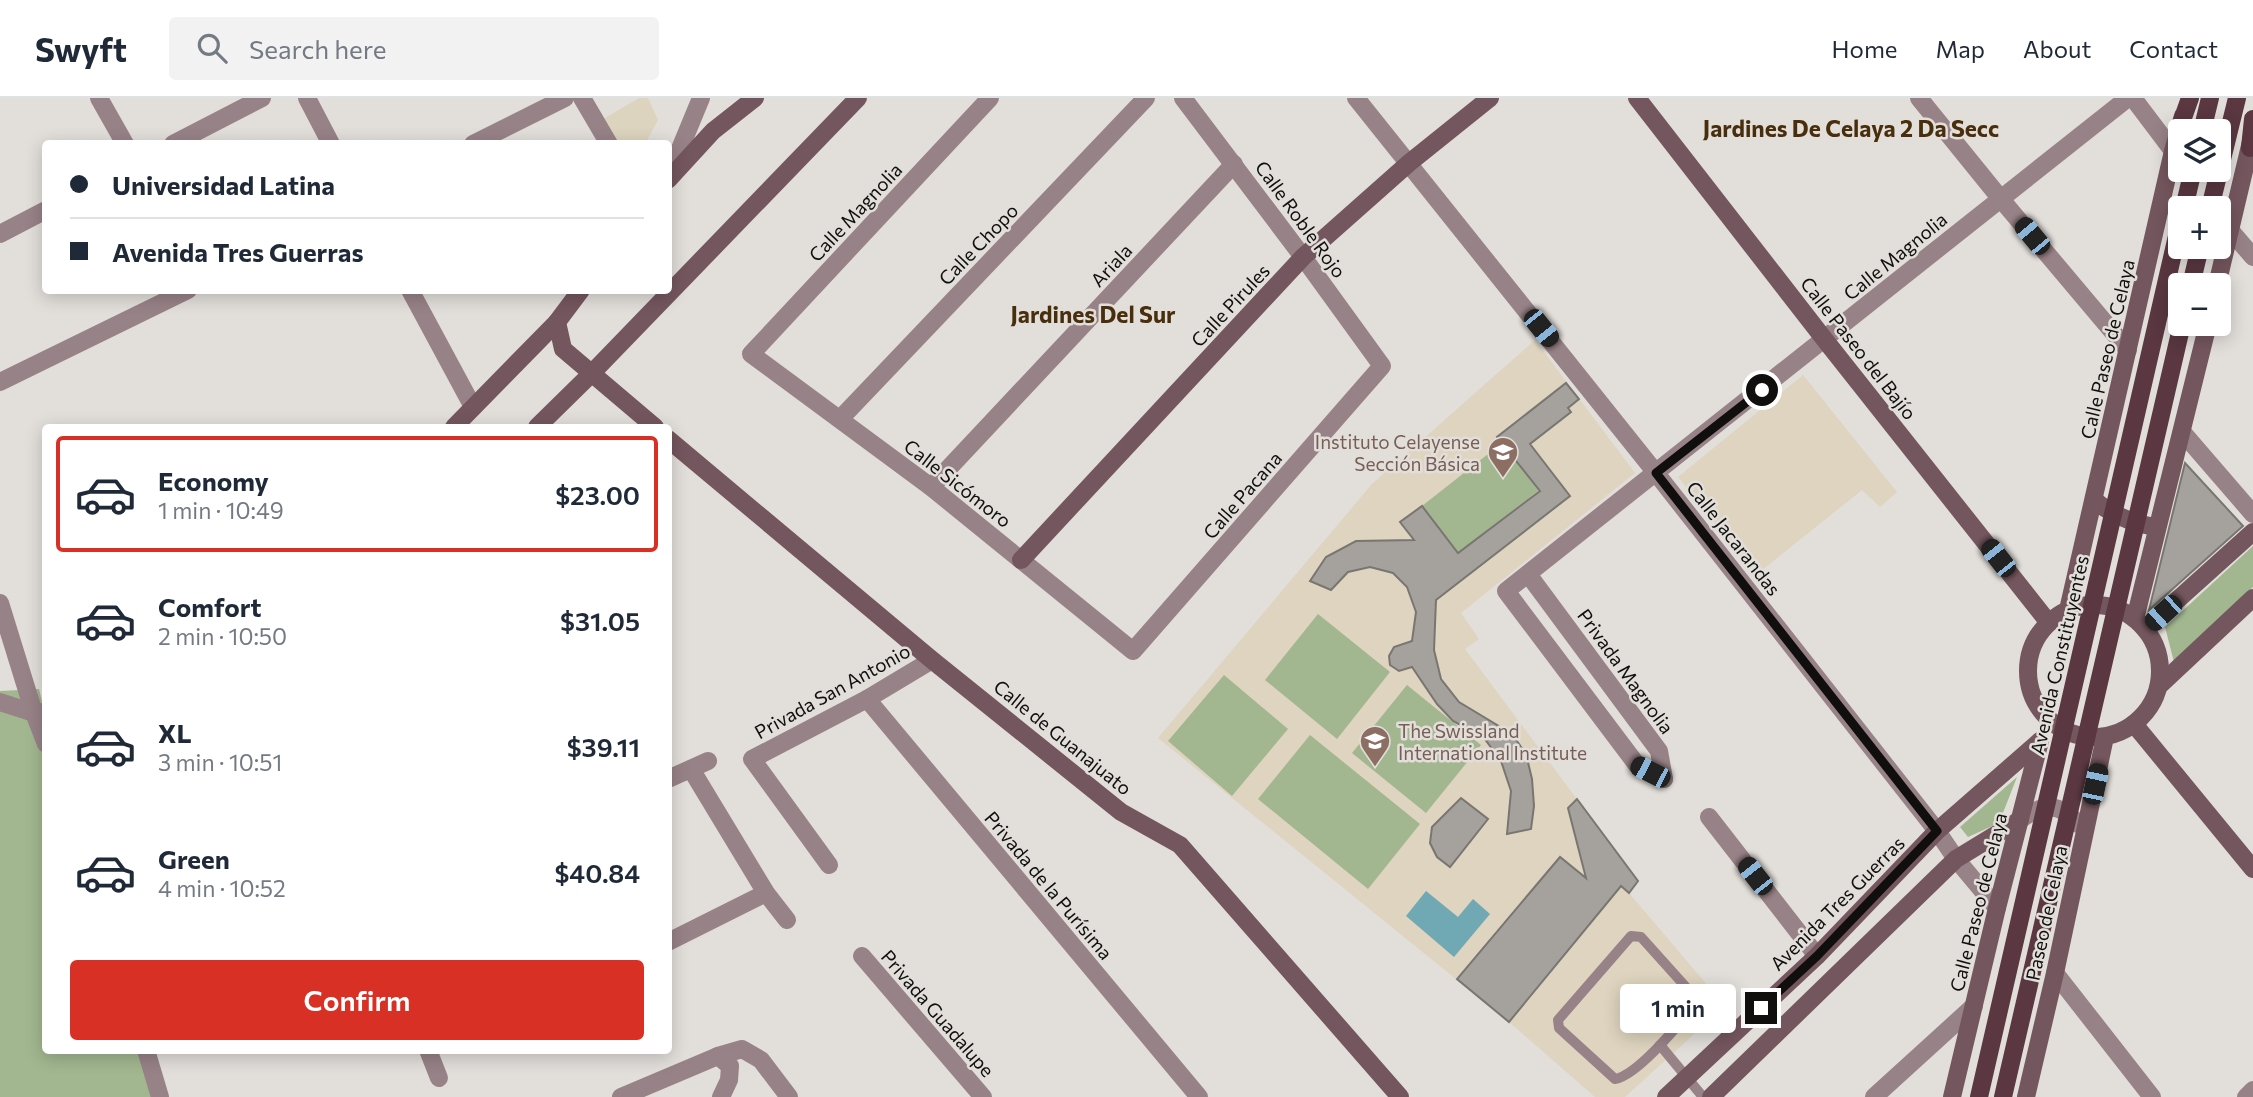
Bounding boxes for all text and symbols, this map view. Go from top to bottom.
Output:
search box [169,17,659,80]
text: Swyft [35,28,127,69]
icon: search [193,29,231,67]
text: Search here [249,33,386,64]
text: Home [1832,34,1898,63]
text: Map [1936,34,1985,63]
text: About [2023,34,2091,63]
text: Contact [2129,34,2218,63]
district label: Jardines De Celaya 2 Da Secc [1703,114,1999,142]
map controls [2168,119,2231,336]
button: layers [2168,119,2231,182]
street label: Calle Roble Rojo [1251,156,1351,282]
street label: Calle Magnolia [803,158,907,266]
text: Universidad Latina [112,169,335,200]
button: + [2168,196,2231,259]
street label: Calle Chopo [934,199,1022,289]
street label: Calle Magnolia [1839,207,1951,305]
car [2011,213,2054,259]
text: Avenida Tres Guerras [112,236,364,267]
street label: Ariala [1085,239,1137,291]
street label: Calle Paseo de Celaya [2075,257,2139,441]
street label: Calle Pirules [1186,259,1274,351]
street label: Calle Paseo del Bajío [1796,272,1922,424]
button: − [2168,273,2231,336]
district label: Jardines Del Sur [1010,300,1176,328]
car [1520,305,1563,351]
route start [1746,374,1778,406]
place label: Instituto Celayense Sección Básica [1315,430,1480,475]
street label: Calle Sicómoro [900,434,1016,532]
school or university icon: Instituto Celayense Sección Básica [1486,435,1520,479]
street label: Calle Pacana [1198,447,1286,543]
icon: car [74,463,137,526]
text: Economy [158,465,269,496]
street label: Calle Jacarandas [1682,476,1786,600]
text: $23.00 [555,479,640,510]
text: 1 min · 10:49 [158,496,284,524]
car [1977,535,2020,581]
street label: Avenida Constituyentes [2025,553,2093,757]
icon: car [74,589,137,652]
text: Comfort [158,591,261,622]
car [2141,591,2186,635]
street label: Privada Magnolia [1573,604,1679,738]
text: $31.05 [560,605,640,636]
text: 2 min · 10:50 [158,622,287,650]
street label: Privada San Antonio [750,639,914,743]
street label: Calle de Guanajuato [989,674,1137,800]
icon: car [74,715,137,778]
text: XL [158,717,192,748]
place label: The Swissland International Institute [1398,719,1587,764]
school or university icon: The Swissland International Institute [1358,724,1392,768]
text: $39.11 [567,731,640,762]
text: 3 min · 10:51 [158,748,282,776]
car [1627,753,1674,791]
car [2081,761,2110,807]
street label: Privada de la Purísima [980,806,1118,964]
street label: Calle Paseo de Celaya [1945,810,2011,994]
street label: Avenida Tres Guerras [1765,831,1909,975]
icon: car [74,841,137,904]
text: Green [158,843,230,874]
street label: Paseo de Celaya [2020,843,2072,983]
car [1734,853,1777,899]
text: $40.84 [555,857,640,888]
text: 4 min · 10:52 [158,874,286,902]
street label: Privada Guadalupe [877,945,999,1081]
button: Confirm [70,960,644,1040]
callout: 1 min [1621,984,1736,1032]
route end [1745,992,1777,1024]
text: 1 min [1651,994,1705,1022]

